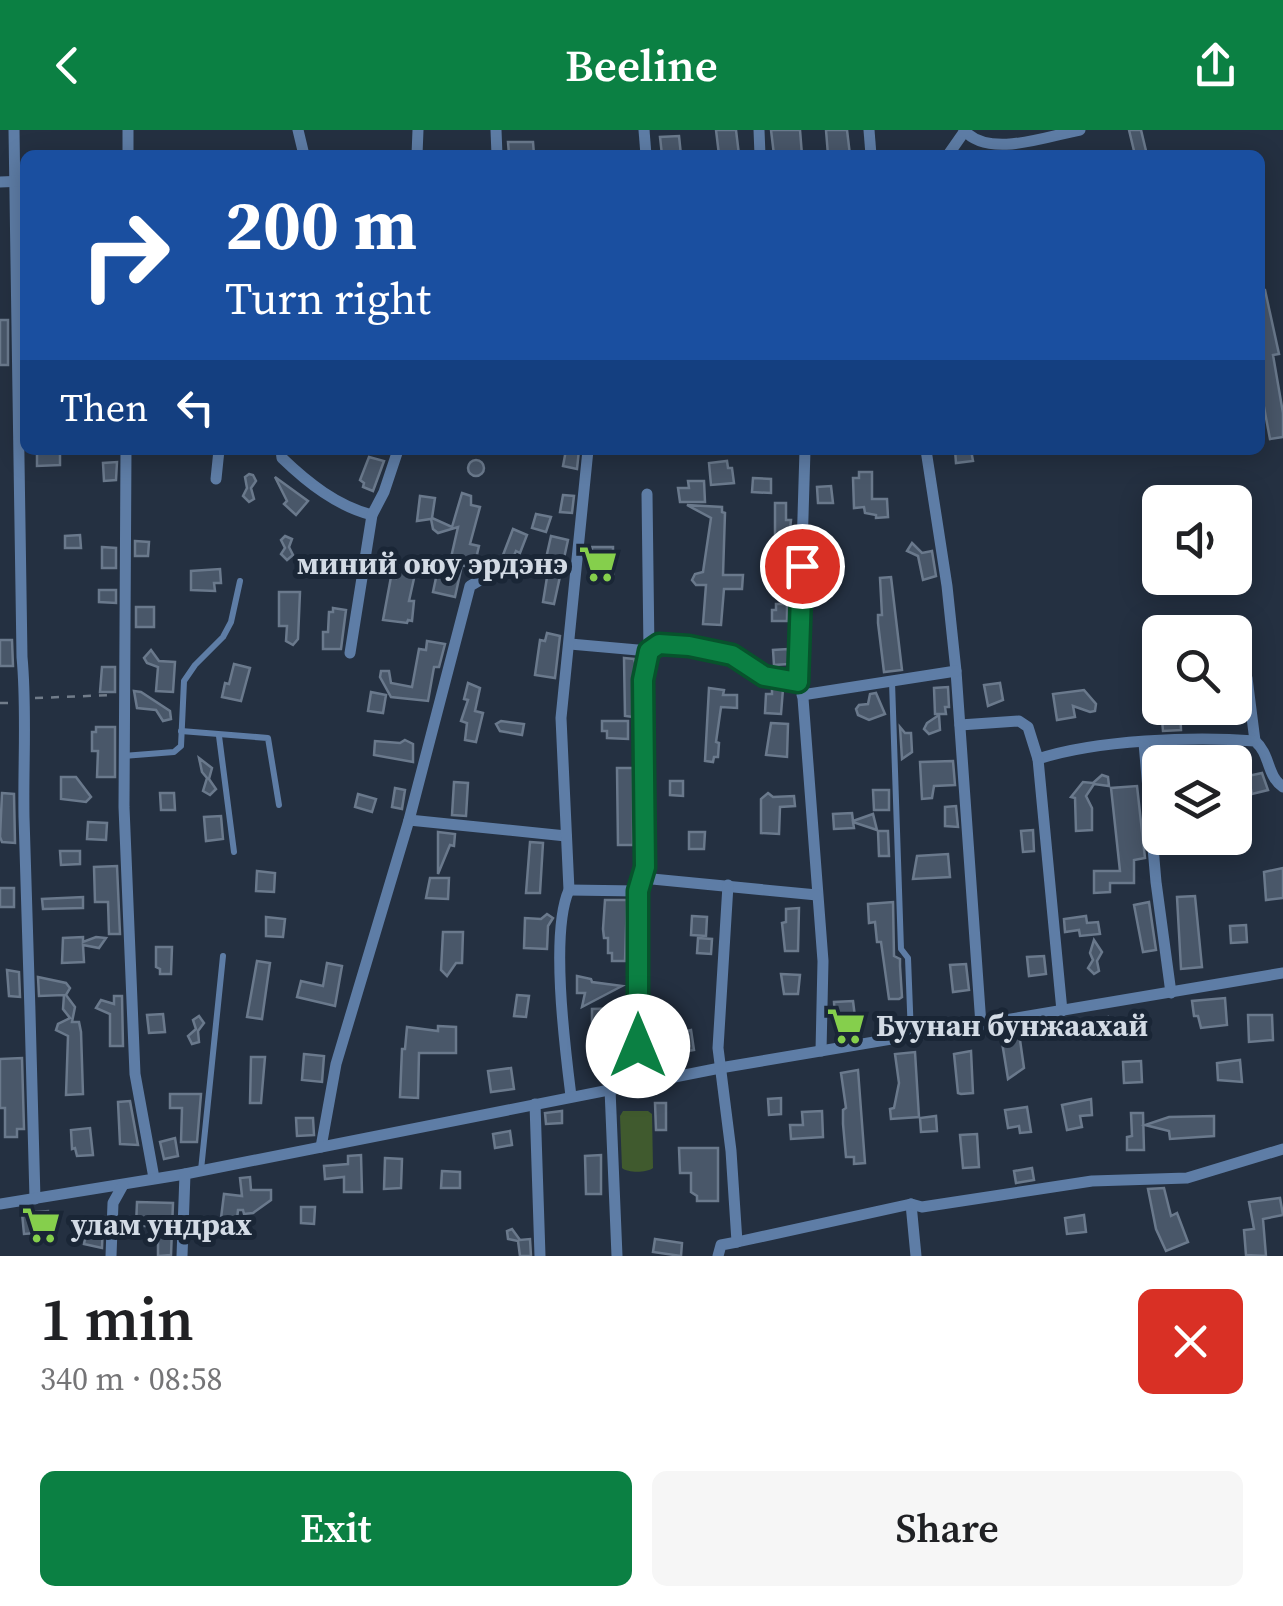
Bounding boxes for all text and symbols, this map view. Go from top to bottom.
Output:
text: Beeline [565,34,718,96]
icon: back [40,38,95,93]
icon: share [1188,38,1243,93]
text: 200 m [225,176,417,272]
icon: right [60,190,190,320]
text: Turn right [225,267,431,329]
icon: left [168,380,223,435]
text: Then [60,382,148,434]
map controls [1142,485,1252,855]
button: sound [1142,485,1252,595]
pin [760,524,845,609]
icon: arrive [775,539,830,594]
place label: миний оюу эрдэнэ [297,543,568,584]
supermarket icon: миний оюу эрдэнэ [577,543,619,585]
button: search [1142,615,1252,725]
button: layers [1142,745,1252,855]
position arrow [586,994,690,1098]
supermarket icon: Буунан бунжаахай [825,1005,867,1047]
place label: Буунан бунжаахай [876,1005,1148,1046]
supermarket icon: улам ундрах [20,1204,62,1246]
place label: улам ундрах [70,1204,253,1245]
text: 1 min [40,1278,194,1360]
button: close [1138,1289,1243,1394]
text: 340 m · 08:58 [40,1357,222,1401]
button: Exit [40,1471,632,1586]
button: Share [652,1471,1243,1586]

